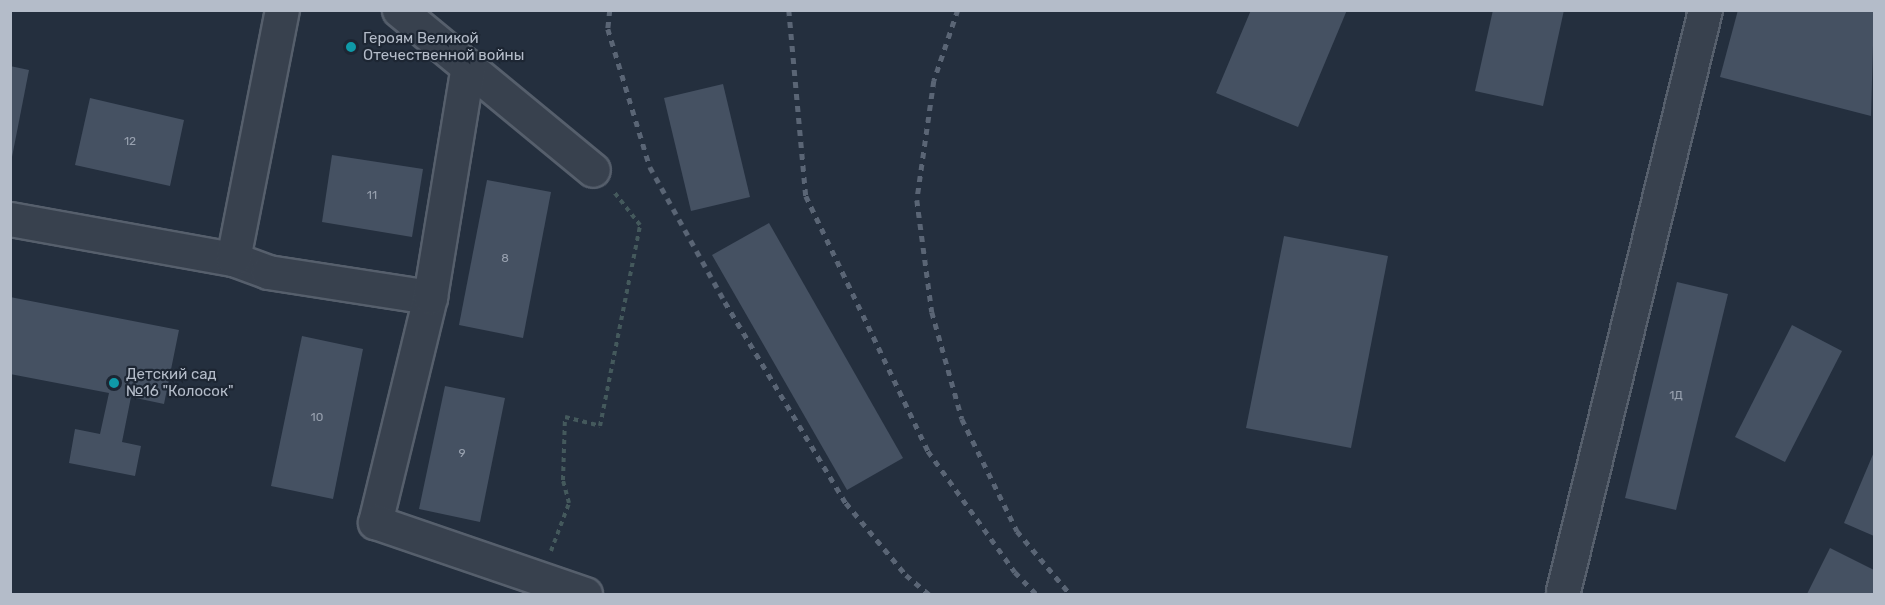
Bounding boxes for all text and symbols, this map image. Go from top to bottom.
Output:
place label: Героям Великой Отечественной войны [363,29,524,64]
marker: Героям Великой Отечественной войны [344,40,358,54]
house number: 12 [124,135,136,149]
house number: 11 [367,189,377,203]
house number: 8 [501,252,509,266]
place label: Детский сад №16 "Колосок" [126,365,234,400]
marker: Детский сад №16 "Колосок" [107,376,121,390]
house number: 1Д [1669,389,1683,403]
house number: 10 [311,411,323,425]
house number: 9 [458,447,466,461]

